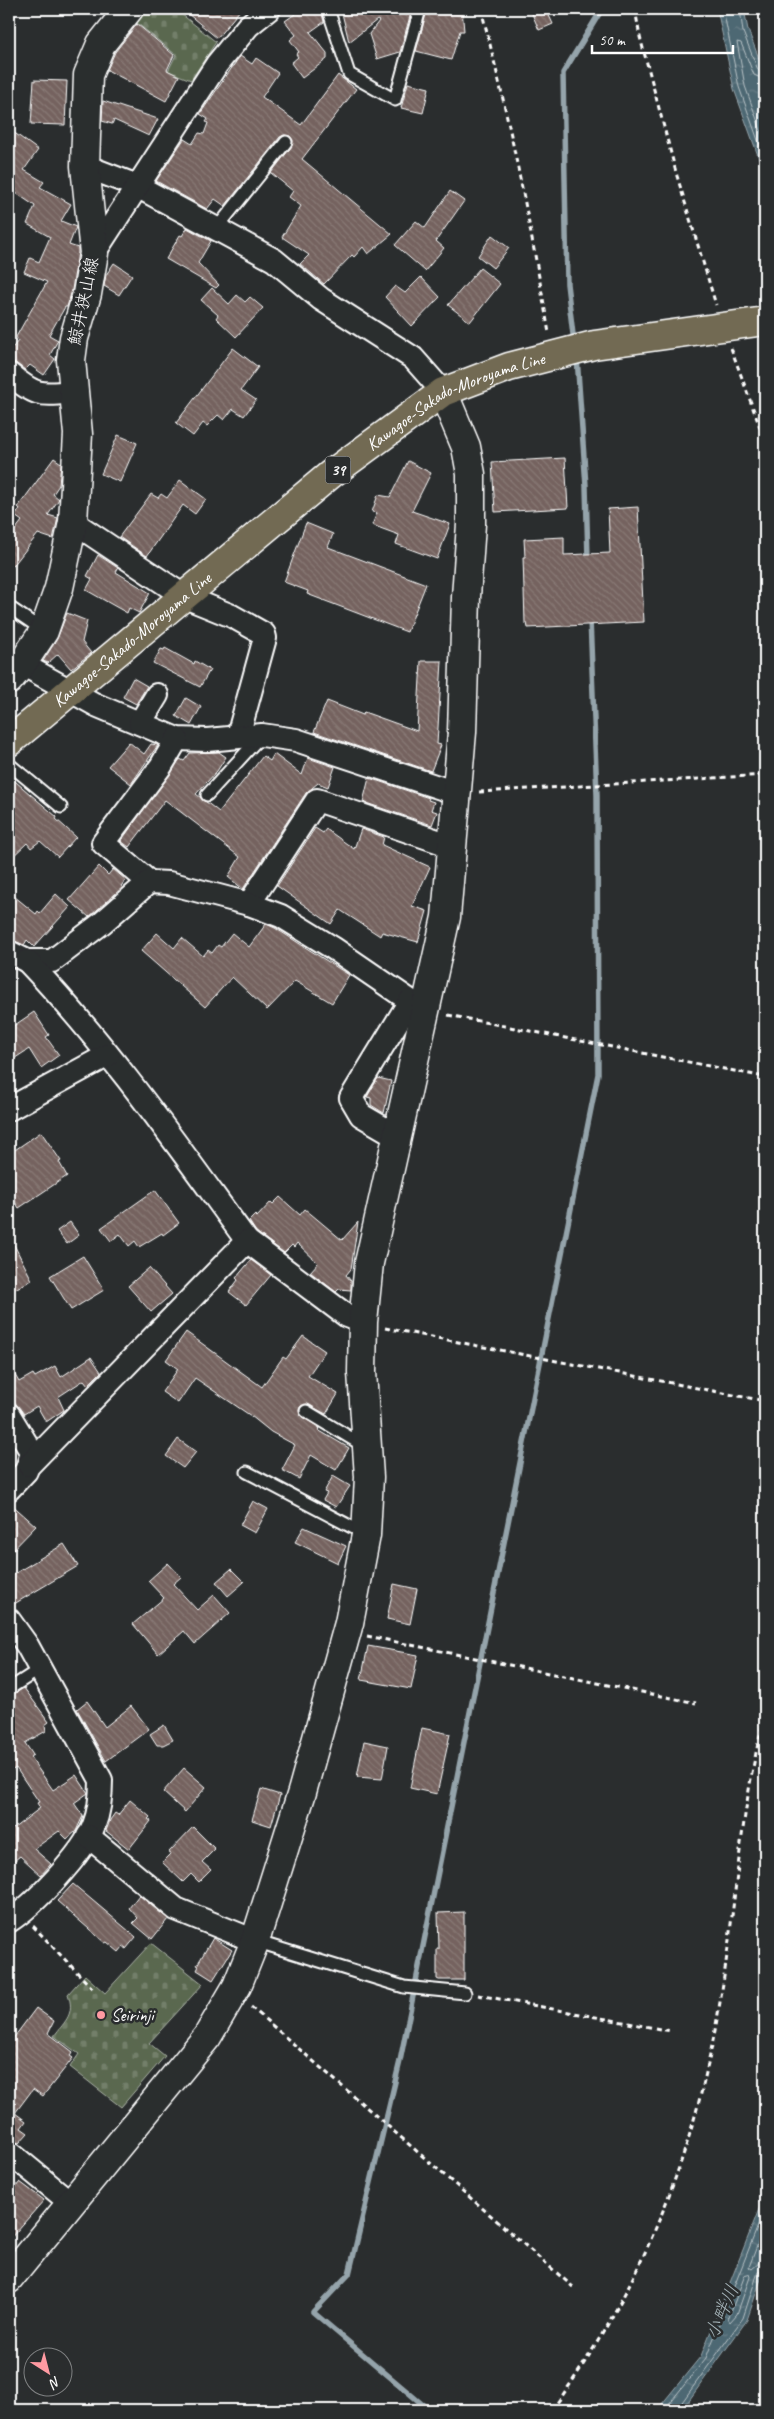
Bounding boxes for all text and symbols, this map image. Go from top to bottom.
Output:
scale bar [592,22,733,54]
text: 50 m [599,31,626,50]
street label: 鯨井狭山線 [63,255,103,347]
street label: Kawagoe-Sakado-Moroyama Line [362,347,548,456]
road number: 39 [326,456,350,484]
street label: Kawagoe-Sakado-Moroyama Line [48,567,217,712]
place label: Seirinji [111,2004,156,2026]
marker: Seirinji [95,2009,107,2021]
water label: 小畔川 [699,2281,745,2343]
north arrow [22,2346,72,2396]
text: N [45,2373,64,2393]

